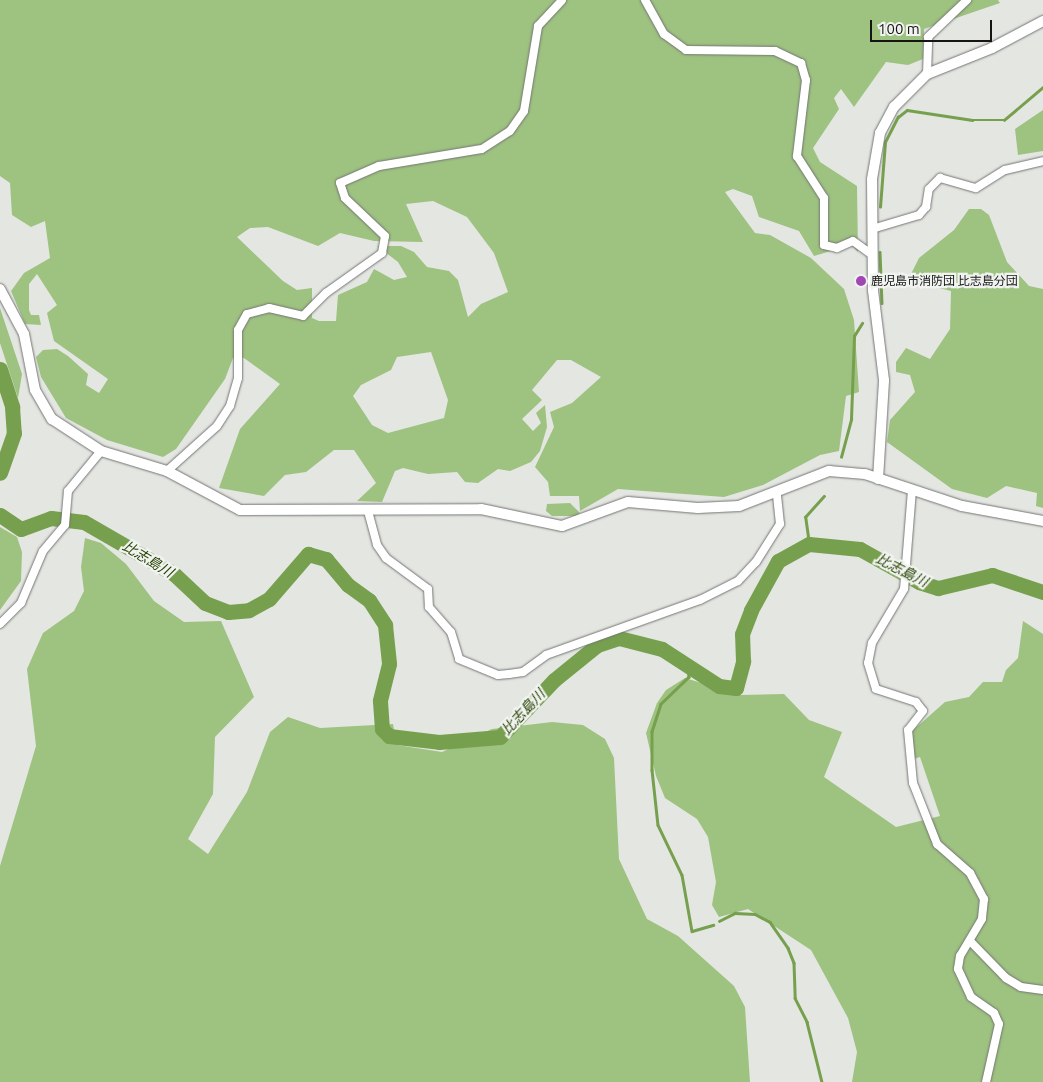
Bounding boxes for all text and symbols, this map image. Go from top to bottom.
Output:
scale bar [873,10,996,42]
text: 100 m [878,20,920,37]
place label: 鹿児島市消防団 比志島分団 [871,274,1018,288]
marker: 鹿児島市消防団 比志島分団 [855,275,867,287]
water label: 比志島川 [120,537,176,581]
water label: 比志島川 [873,550,931,590]
water label: 比志島川 [498,686,548,738]

